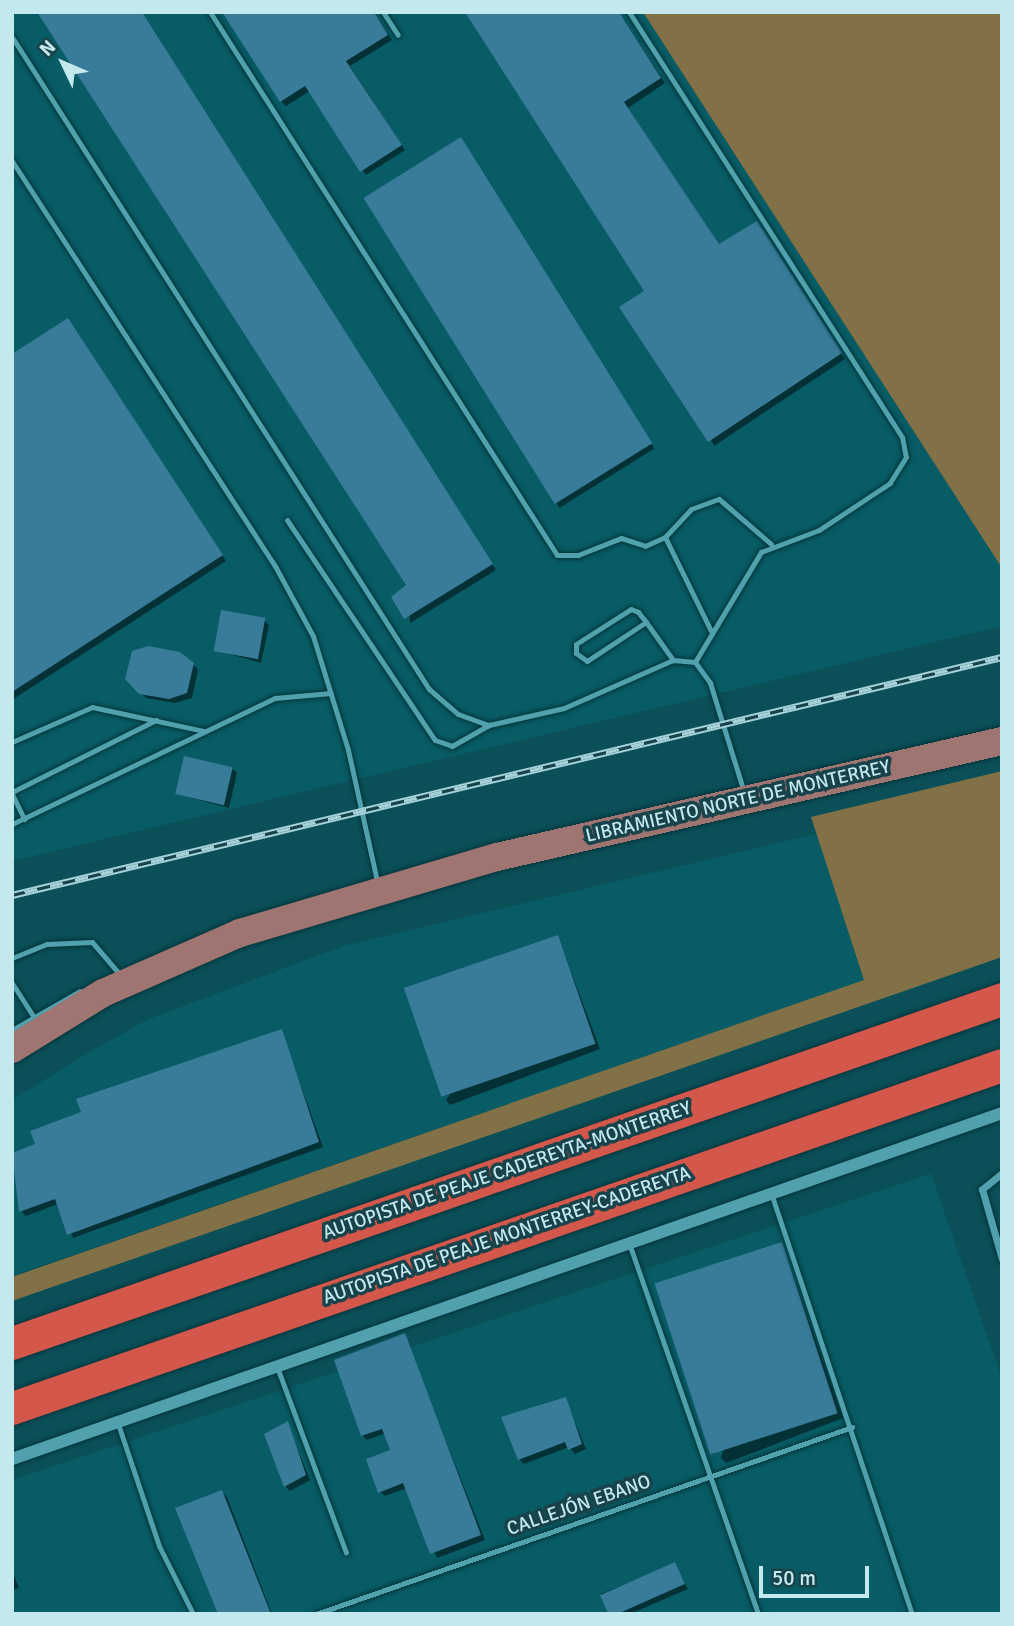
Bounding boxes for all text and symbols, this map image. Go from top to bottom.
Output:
north arrow [28,28,98,98]
text: N [35,35,61,62]
street label: LIBRAMIENTO NORTE DE MONTERREY [583,756,893,848]
street label: AUTOPISTA DE PEAJE CADEREYTA-MONTERREY [320,1097,694,1245]
street label: AUTOPISTA DE PEAJE MONTERREY-CADEREYTA [320,1162,694,1310]
street label: CALLEJÓN EBANO [504,1471,654,1541]
scale bar [762,1552,872,1596]
text: 50 m [772,1565,816,1591]

